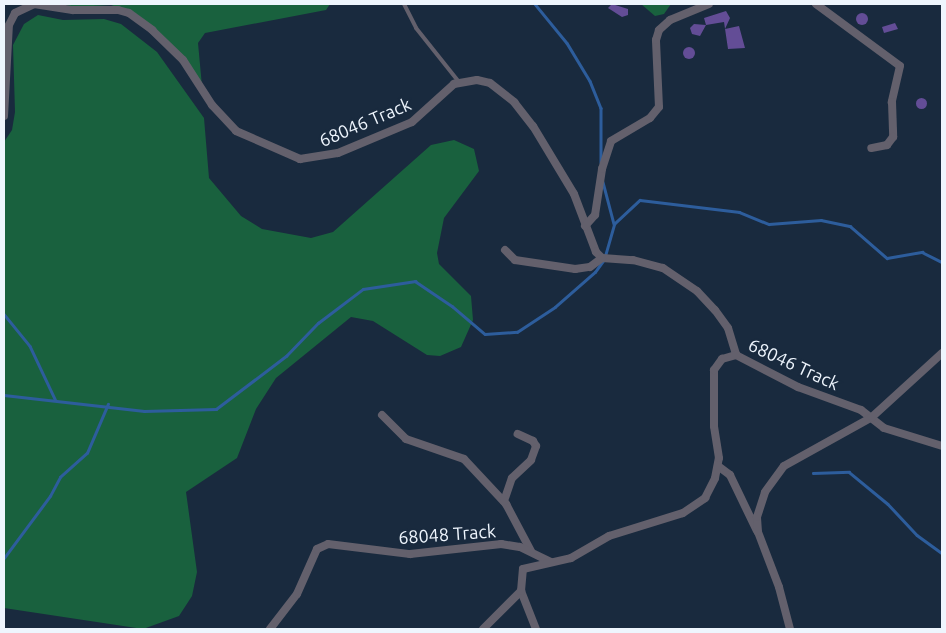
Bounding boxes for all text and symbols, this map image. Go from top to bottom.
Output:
street label: 68046 Track [316,93,414,151]
street label: 68046 Track [745,334,843,394]
street label: 68048 Track [397,520,497,548]

